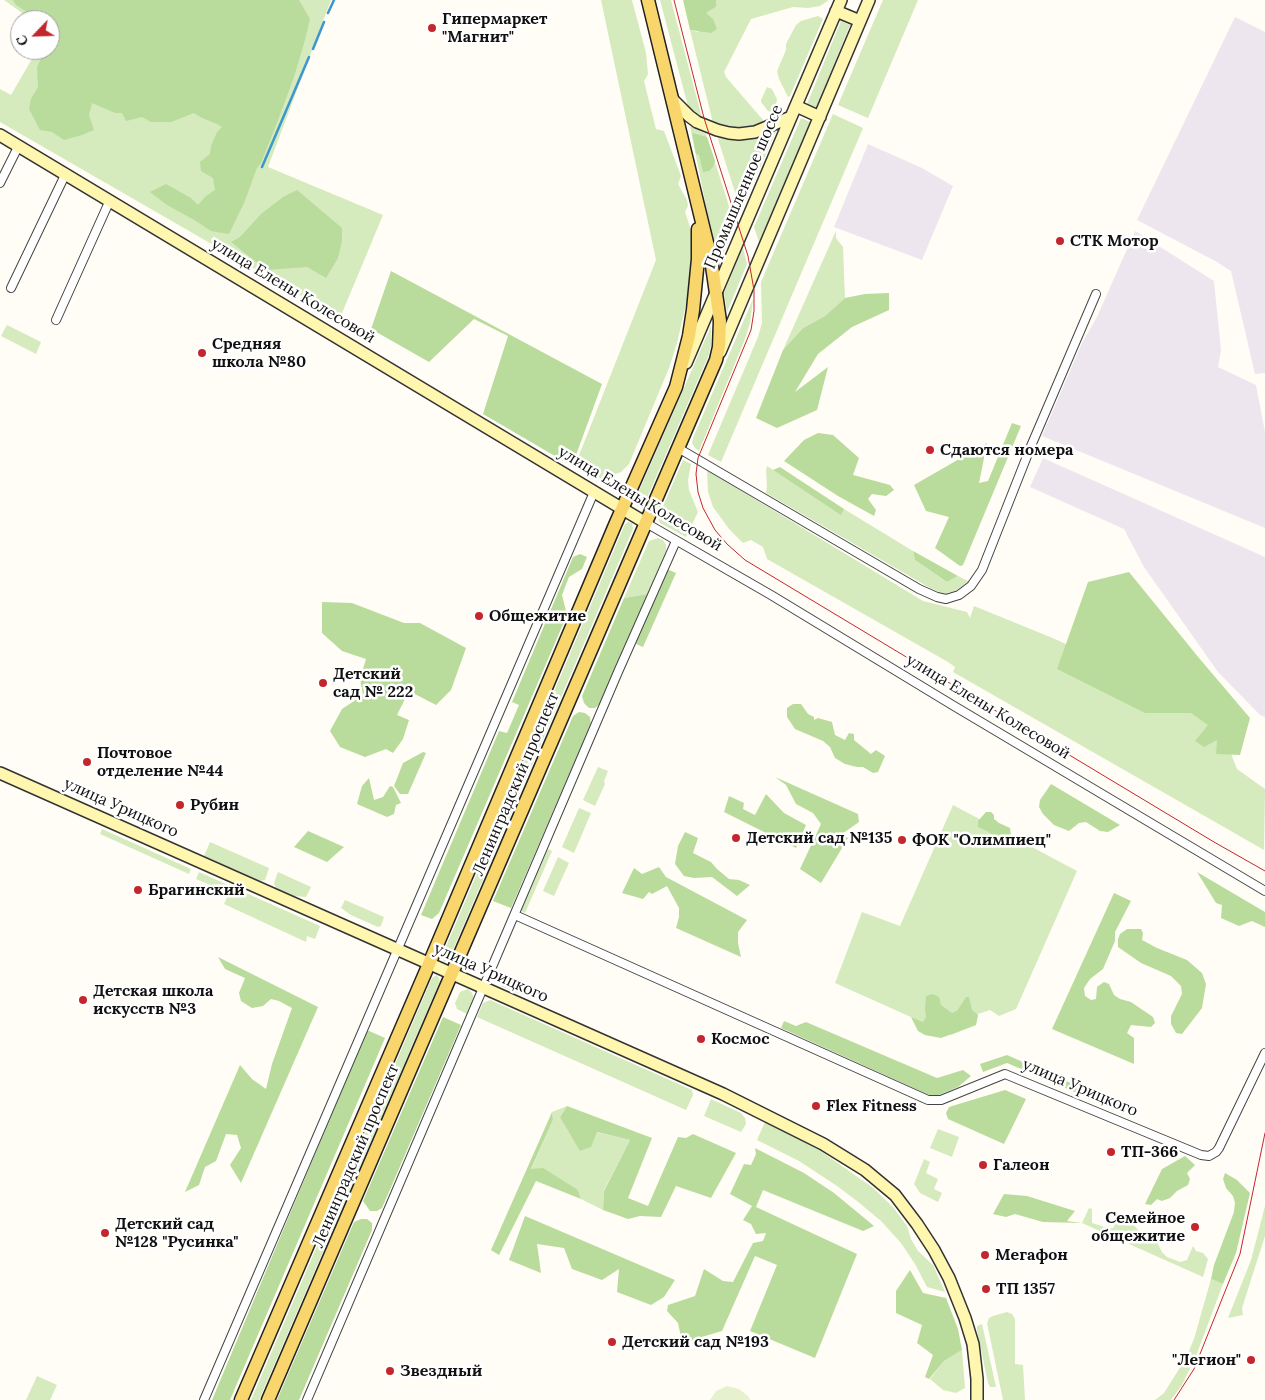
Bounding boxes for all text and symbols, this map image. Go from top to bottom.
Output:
place label: Гипермаркет "Магнит" [442,9,547,47]
north arrow [10,10,60,60]
marker: Гипермаркет "Магнит" [426,22,438,34]
text: С [12,33,32,49]
street label: Промышленное шоссе [701,102,787,272]
place label: СТК Мотор [1070,231,1159,251]
street label: улица Елены Колесовой [207,234,379,348]
marker: СТК Мотор [1054,235,1066,247]
place label: Средняя школа №80 [212,334,306,372]
marker: Средняя школа №80 [196,347,208,359]
place label: Сдаются номера [940,440,1073,460]
street label: улица Елены Колесовой [554,442,726,556]
marker: Сдаются номера [924,444,936,456]
place label: Общежитие [489,606,586,626]
marker: Общежитие [473,610,485,622]
street label: улица Елены Колесовой [902,650,1074,764]
place label: Детский сад № 222 [333,664,413,702]
marker: Детский сад № 222 [317,677,329,689]
street label: Ленинградский проспект [469,689,563,879]
place label: Почтовое отделение №44 [97,743,224,781]
marker: Почтовое отделение №44 [81,756,93,768]
street label: улица Урицкого [61,774,181,842]
place label: Рубин [190,795,239,815]
marker: Рубин [174,799,186,811]
place label: Детский сад №135 [746,828,892,848]
place label: ФОК "Олимпиец" [912,830,1051,850]
marker: Детский сад №135 [730,832,742,844]
marker: ФОК "Олимпиец" [896,834,908,846]
place label: Брагинский [148,880,245,900]
marker: Брагинский [132,884,144,896]
street label: улица Урицкого [431,939,551,1007]
place label: Детская школа искусств №3 [93,981,213,1019]
marker: Детская школа искусств №3 [77,994,89,1006]
place label: Космос [711,1029,769,1049]
marker: Космос [695,1033,707,1045]
street label: улица Урицкого [1019,1055,1141,1121]
street label: Ленинградский проспект [309,1061,403,1251]
place label: Flex Fitness [826,1096,917,1116]
marker: Flex Fitness [810,1100,822,1112]
place label: ТП-366 [1121,1142,1178,1162]
marker: ТП-366 [1105,1146,1117,1158]
place label: Галеон [993,1155,1050,1175]
marker: Галеон [977,1159,989,1171]
place label: Семейное общежитие [1091,1208,1185,1246]
place label: Детский сад №128 "Русинка" [115,1214,238,1252]
marker: Семейное общежитие [1189,1221,1201,1233]
marker: Детский сад №128 "Русинка" [99,1227,111,1239]
place label: Мегафон [995,1245,1068,1265]
marker: Мегафон [979,1249,991,1261]
place label: ТП 1357 [996,1279,1055,1299]
marker: ТП 1357 [980,1283,992,1295]
place label: Детский сад №193 [622,1332,769,1352]
marker: Детский сад №193 [606,1336,618,1348]
place label: "Легион" [1172,1350,1241,1370]
marker: "Легион" [1245,1354,1257,1366]
place label: Звездный [400,1361,482,1381]
marker: Звездный [384,1365,396,1377]

